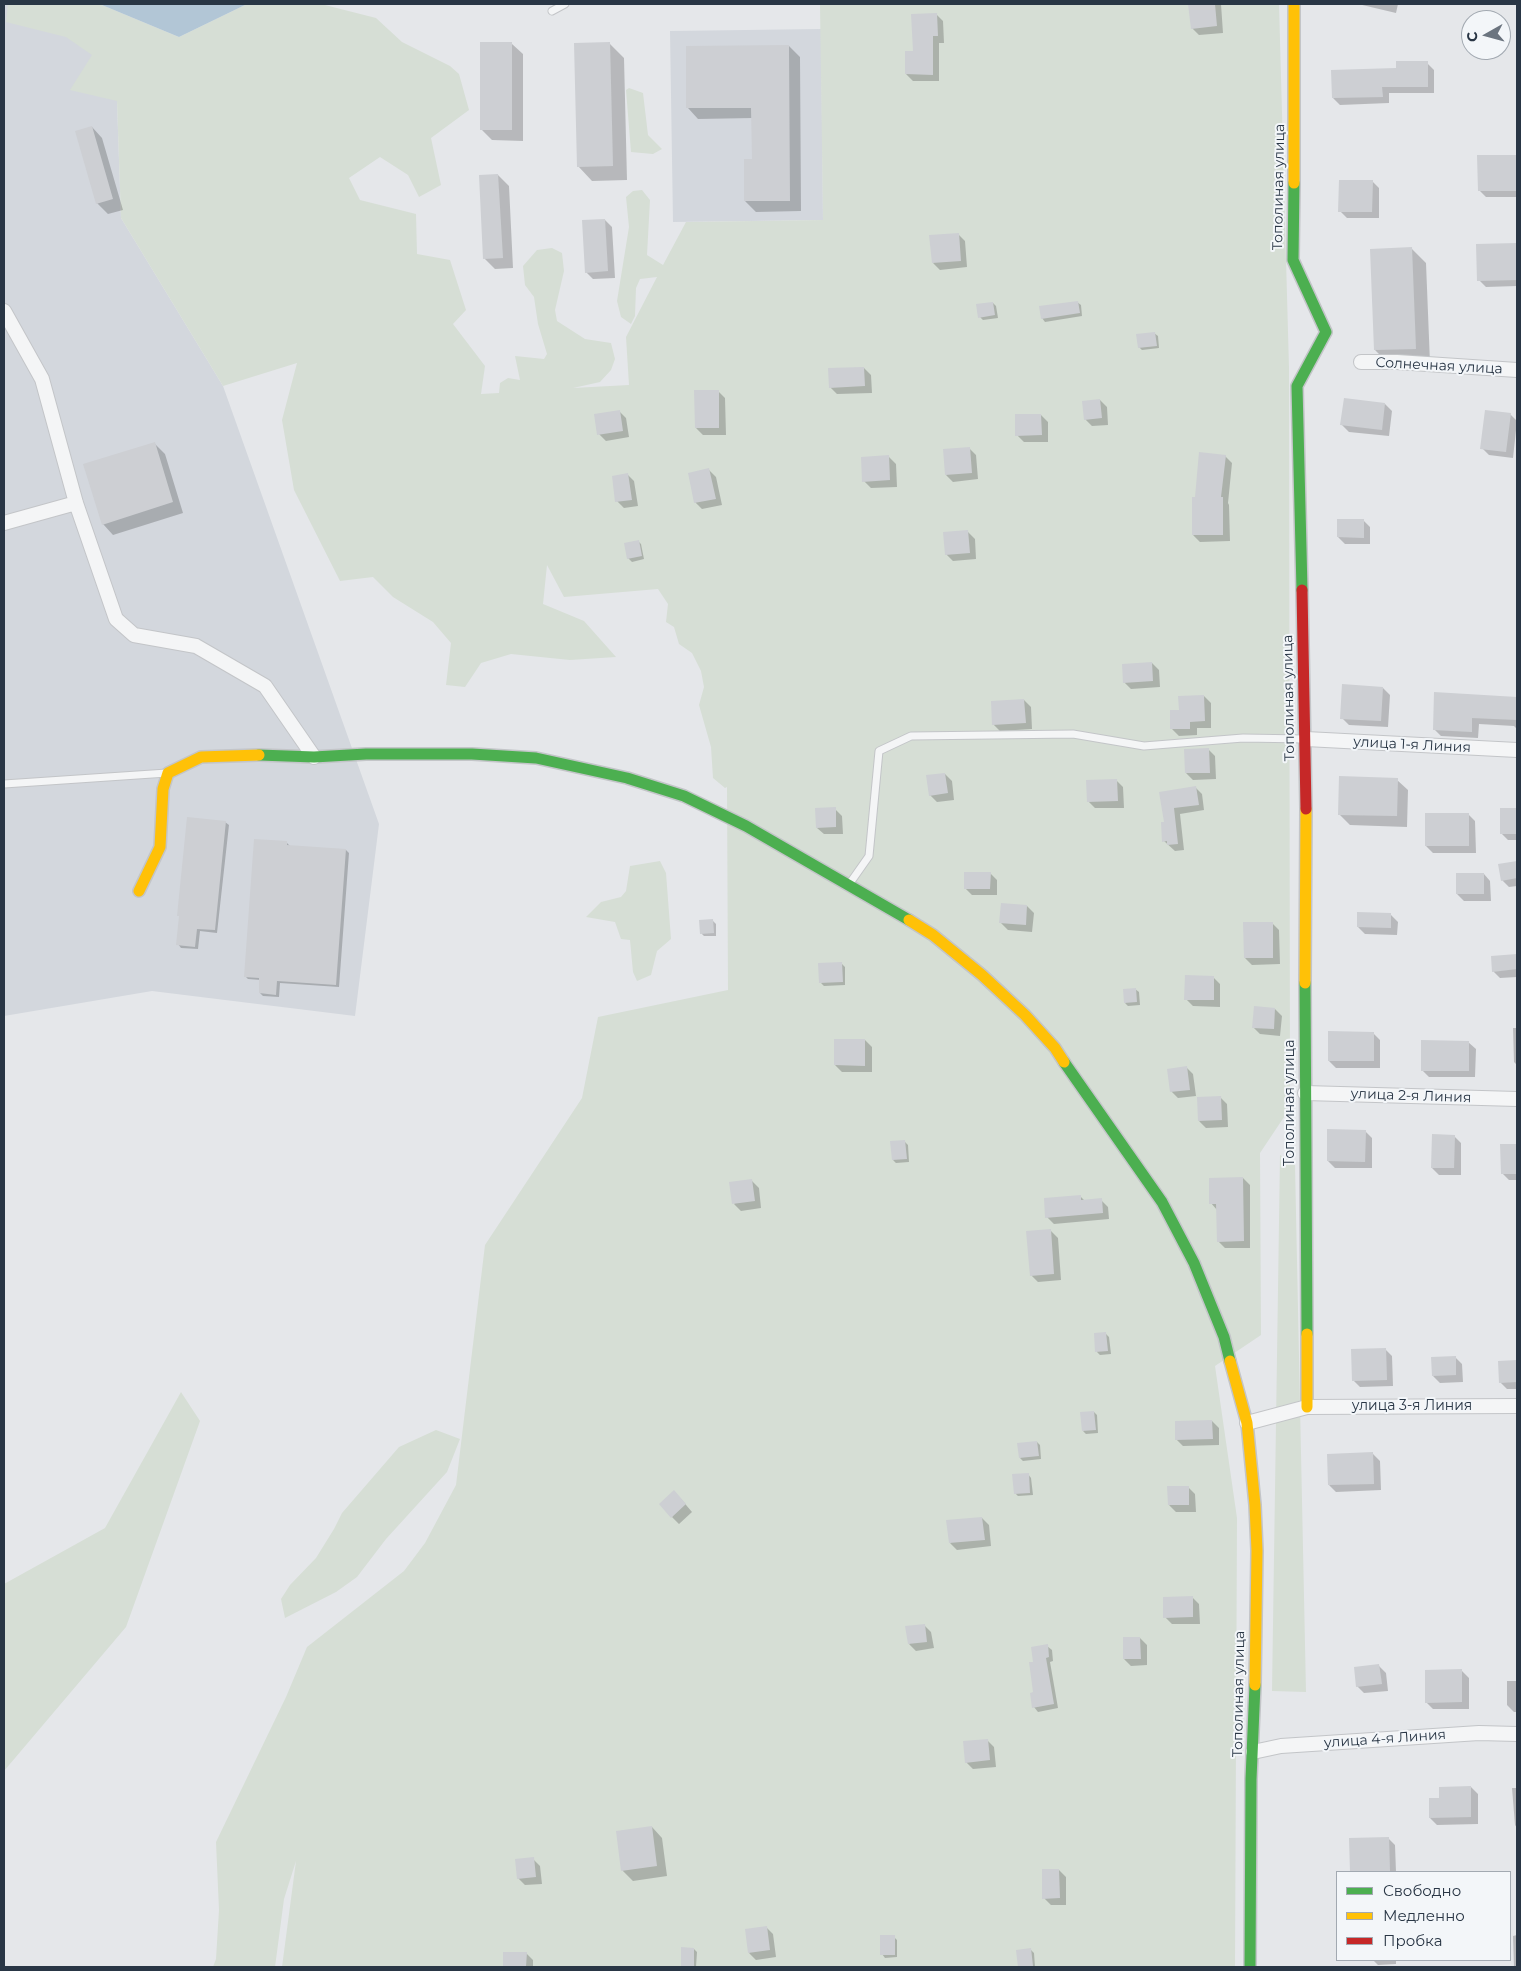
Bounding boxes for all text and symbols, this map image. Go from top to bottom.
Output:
north arrow [1461,10,1511,60]
text: С [1463,31,1482,43]
street label: Тополиная улица [1269,124,1289,250]
street label: Солнечная улица [1375,354,1503,378]
street label: Тополиная улица [1279,635,1299,761]
street label: улица 1-я Линия [1353,734,1471,756]
street label: Тополиная улица [1282,1040,1298,1166]
street label: улица 2-я Линия [1350,1086,1472,1106]
street label: улица 3-я Линия [1352,1398,1472,1414]
street label: Тополиная улица [1229,1631,1249,1757]
street label: улица 4-я Линия [1323,1726,1447,1752]
legend [1336,1871,1511,1961]
text: Свободно [1383,1881,1461,1900]
text: Медленно [1383,1906,1465,1925]
text: Пробка [1383,1931,1442,1950]

